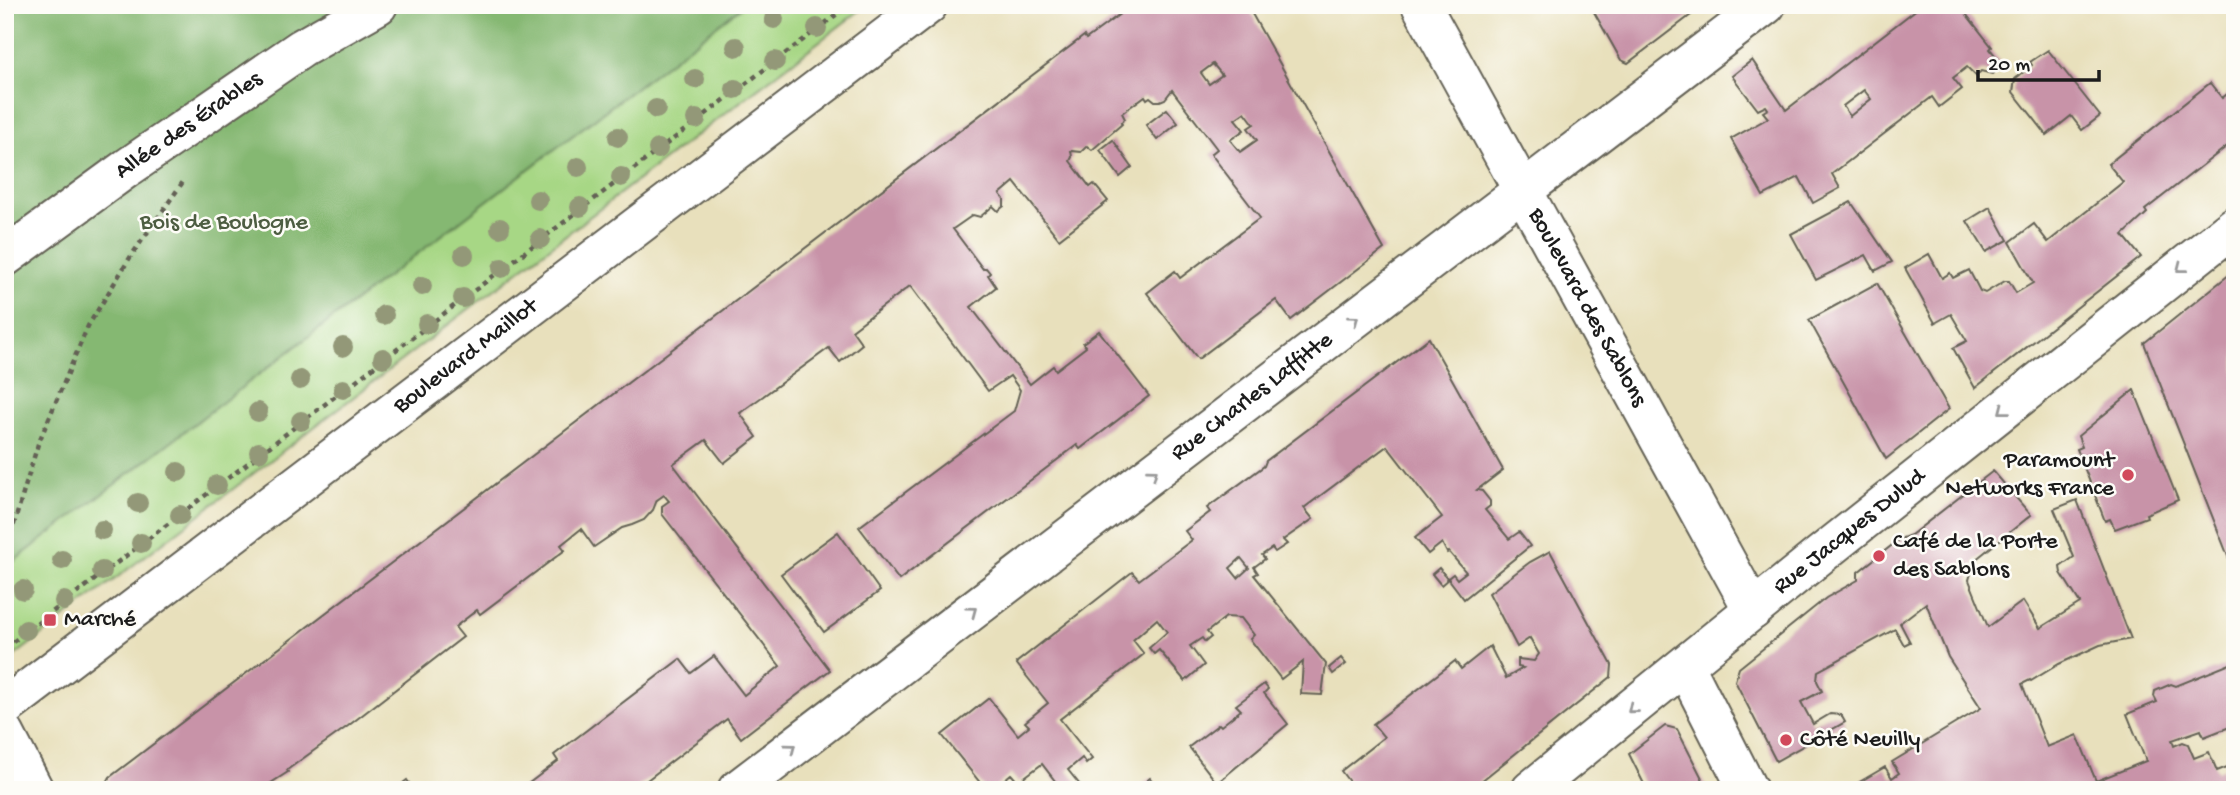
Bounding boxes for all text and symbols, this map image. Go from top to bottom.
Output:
scale bar [1978,38,2098,82]
text: 20 m [1988,54,2030,79]
street label: Allée des Érables [109,64,269,186]
street label: Boulevard des Sablons [1520,202,1654,413]
park label: Bois de Boulogne [139,209,308,238]
one-way arrow [2177,260,2189,273]
street label: Boulevard Maillot [387,291,546,421]
one-way arrow [1346,316,1359,329]
street label: Rue Charles Laffitte [1166,326,1339,468]
one-way arrow [1999,402,2012,414]
place label: Paramount Networks France [1945,447,2116,504]
street label: Rue Jacques Dulud [1768,461,1933,601]
marker: Paramount Networks France [2120,467,2136,483]
one-way arrow [1146,468,1158,481]
place label: Café de la Porte des Sablons [1893,528,2058,585]
marker: Café de la Porte des Sablons [1871,548,1887,564]
place label: Marché [64,606,137,635]
one-way arrow [965,606,977,619]
marker: Marché [42,612,58,628]
one-way arrow [1627,700,1640,713]
place label: Côté Neuilly [1800,726,1920,755]
marker: Côté Neuilly [1778,732,1794,748]
one-way arrow [784,744,796,757]

